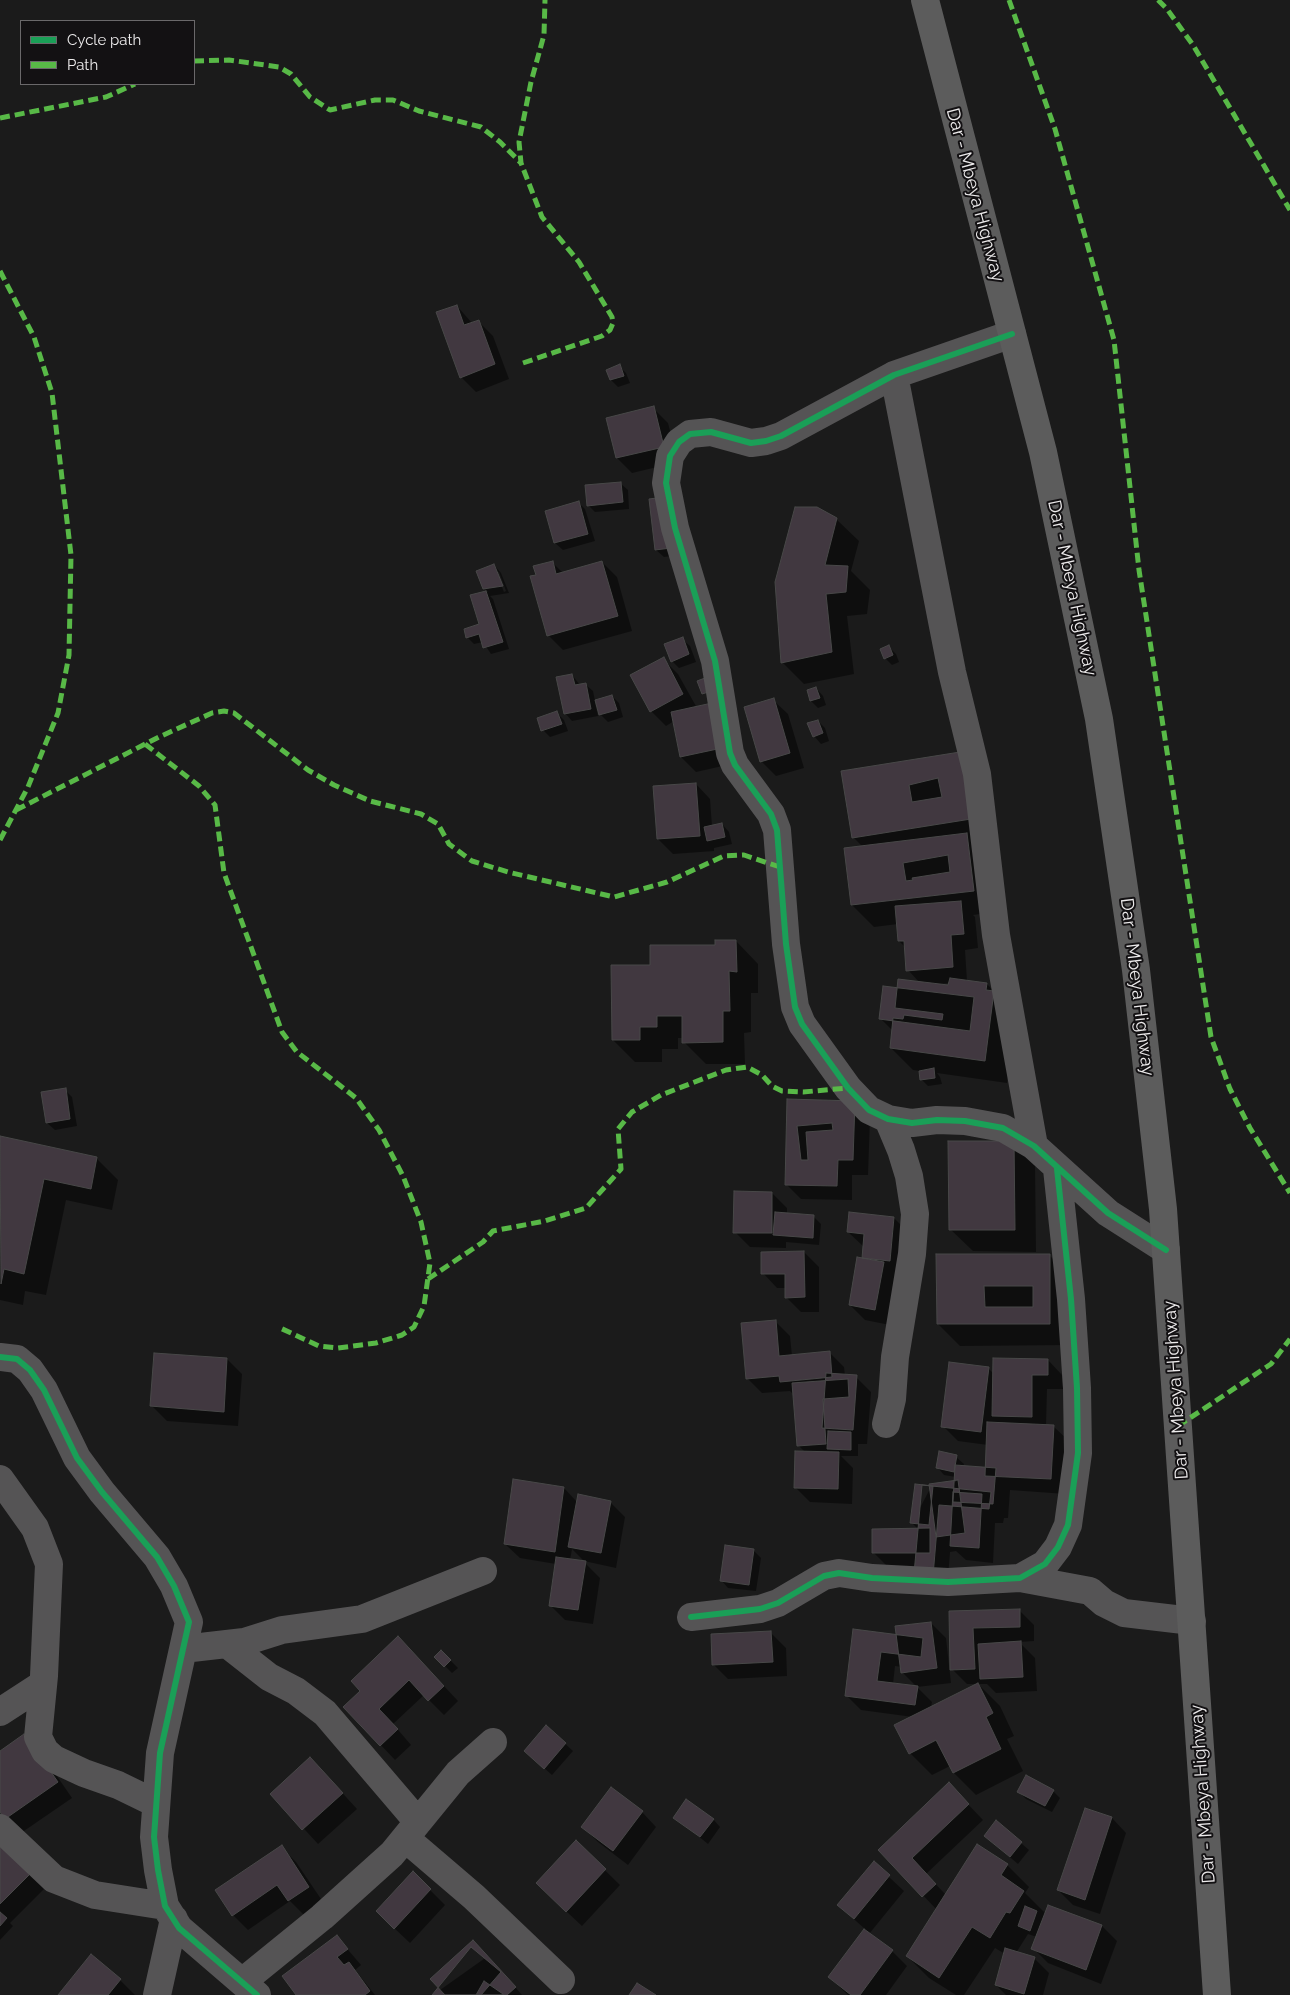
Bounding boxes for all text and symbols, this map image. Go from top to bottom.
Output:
legend [20,20,195,85]
text: Cycle path [67,31,141,49]
text: Path [67,56,98,74]
street label: Dar - Mbeya Highway [941,106,1009,284]
street label: Dar - Mbeya Highway [1043,498,1101,678]
street label: Dar - Mbeya Highway [1115,897,1159,1077]
street label: Dar - Mbeya Highway [1159,1300,1193,1480]
street label: Dar - Mbeya Highway [1186,1704,1220,1884]

